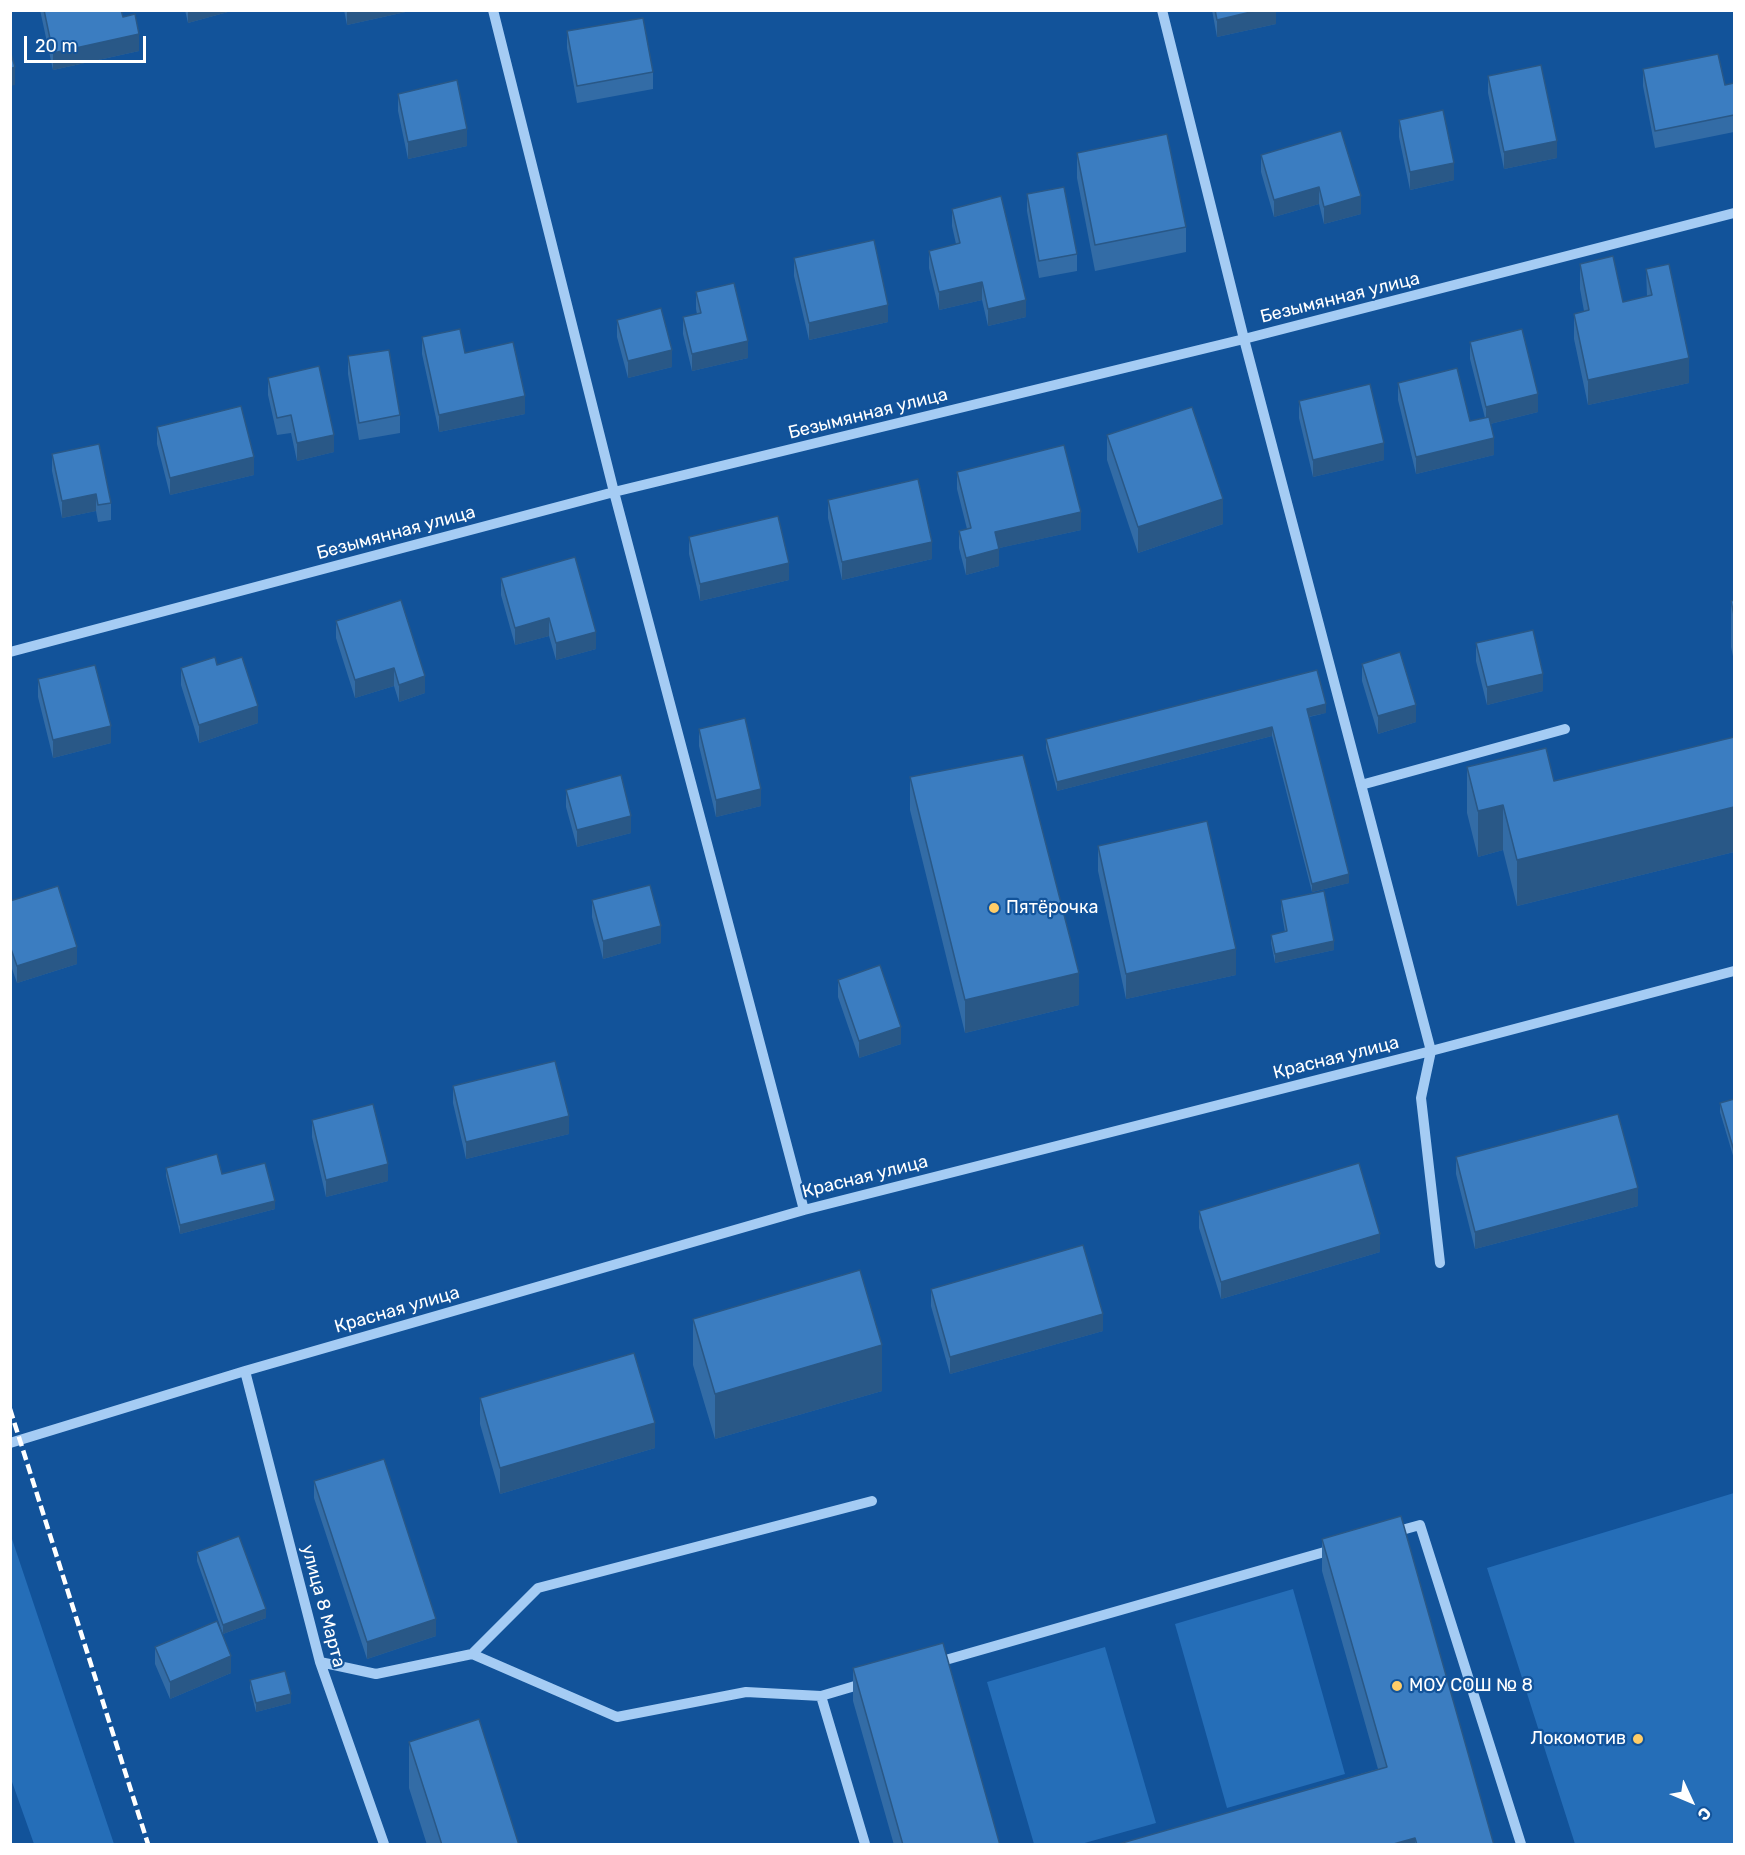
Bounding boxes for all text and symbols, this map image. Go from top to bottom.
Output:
scale bar [27,24,148,62]
text: 20 m [35,35,77,57]
street label: Безымянная улица [1258,268,1422,328]
street label: Безымянная улица [786,384,950,444]
street label: Безымянная улица [314,501,478,565]
place label: Пятёрочка [1006,897,1099,919]
marker: Пятёрочка [987,901,1001,915]
street label: Красная улица [1271,1032,1401,1084]
street label: Красная улица [800,1151,930,1203]
street label: Красная улица [332,1282,462,1338]
street label: улица 8 Марта [296,1542,350,1670]
place label: МОУ СОШ № 8 [1409,1675,1533,1697]
marker: МОУ СОШ № 8 [1390,1679,1404,1693]
place label: Локомотив [1531,1728,1626,1750]
marker: Локомотив [1631,1732,1645,1746]
north arrow [1661,1771,1721,1831]
text: С [1694,1803,1715,1824]

